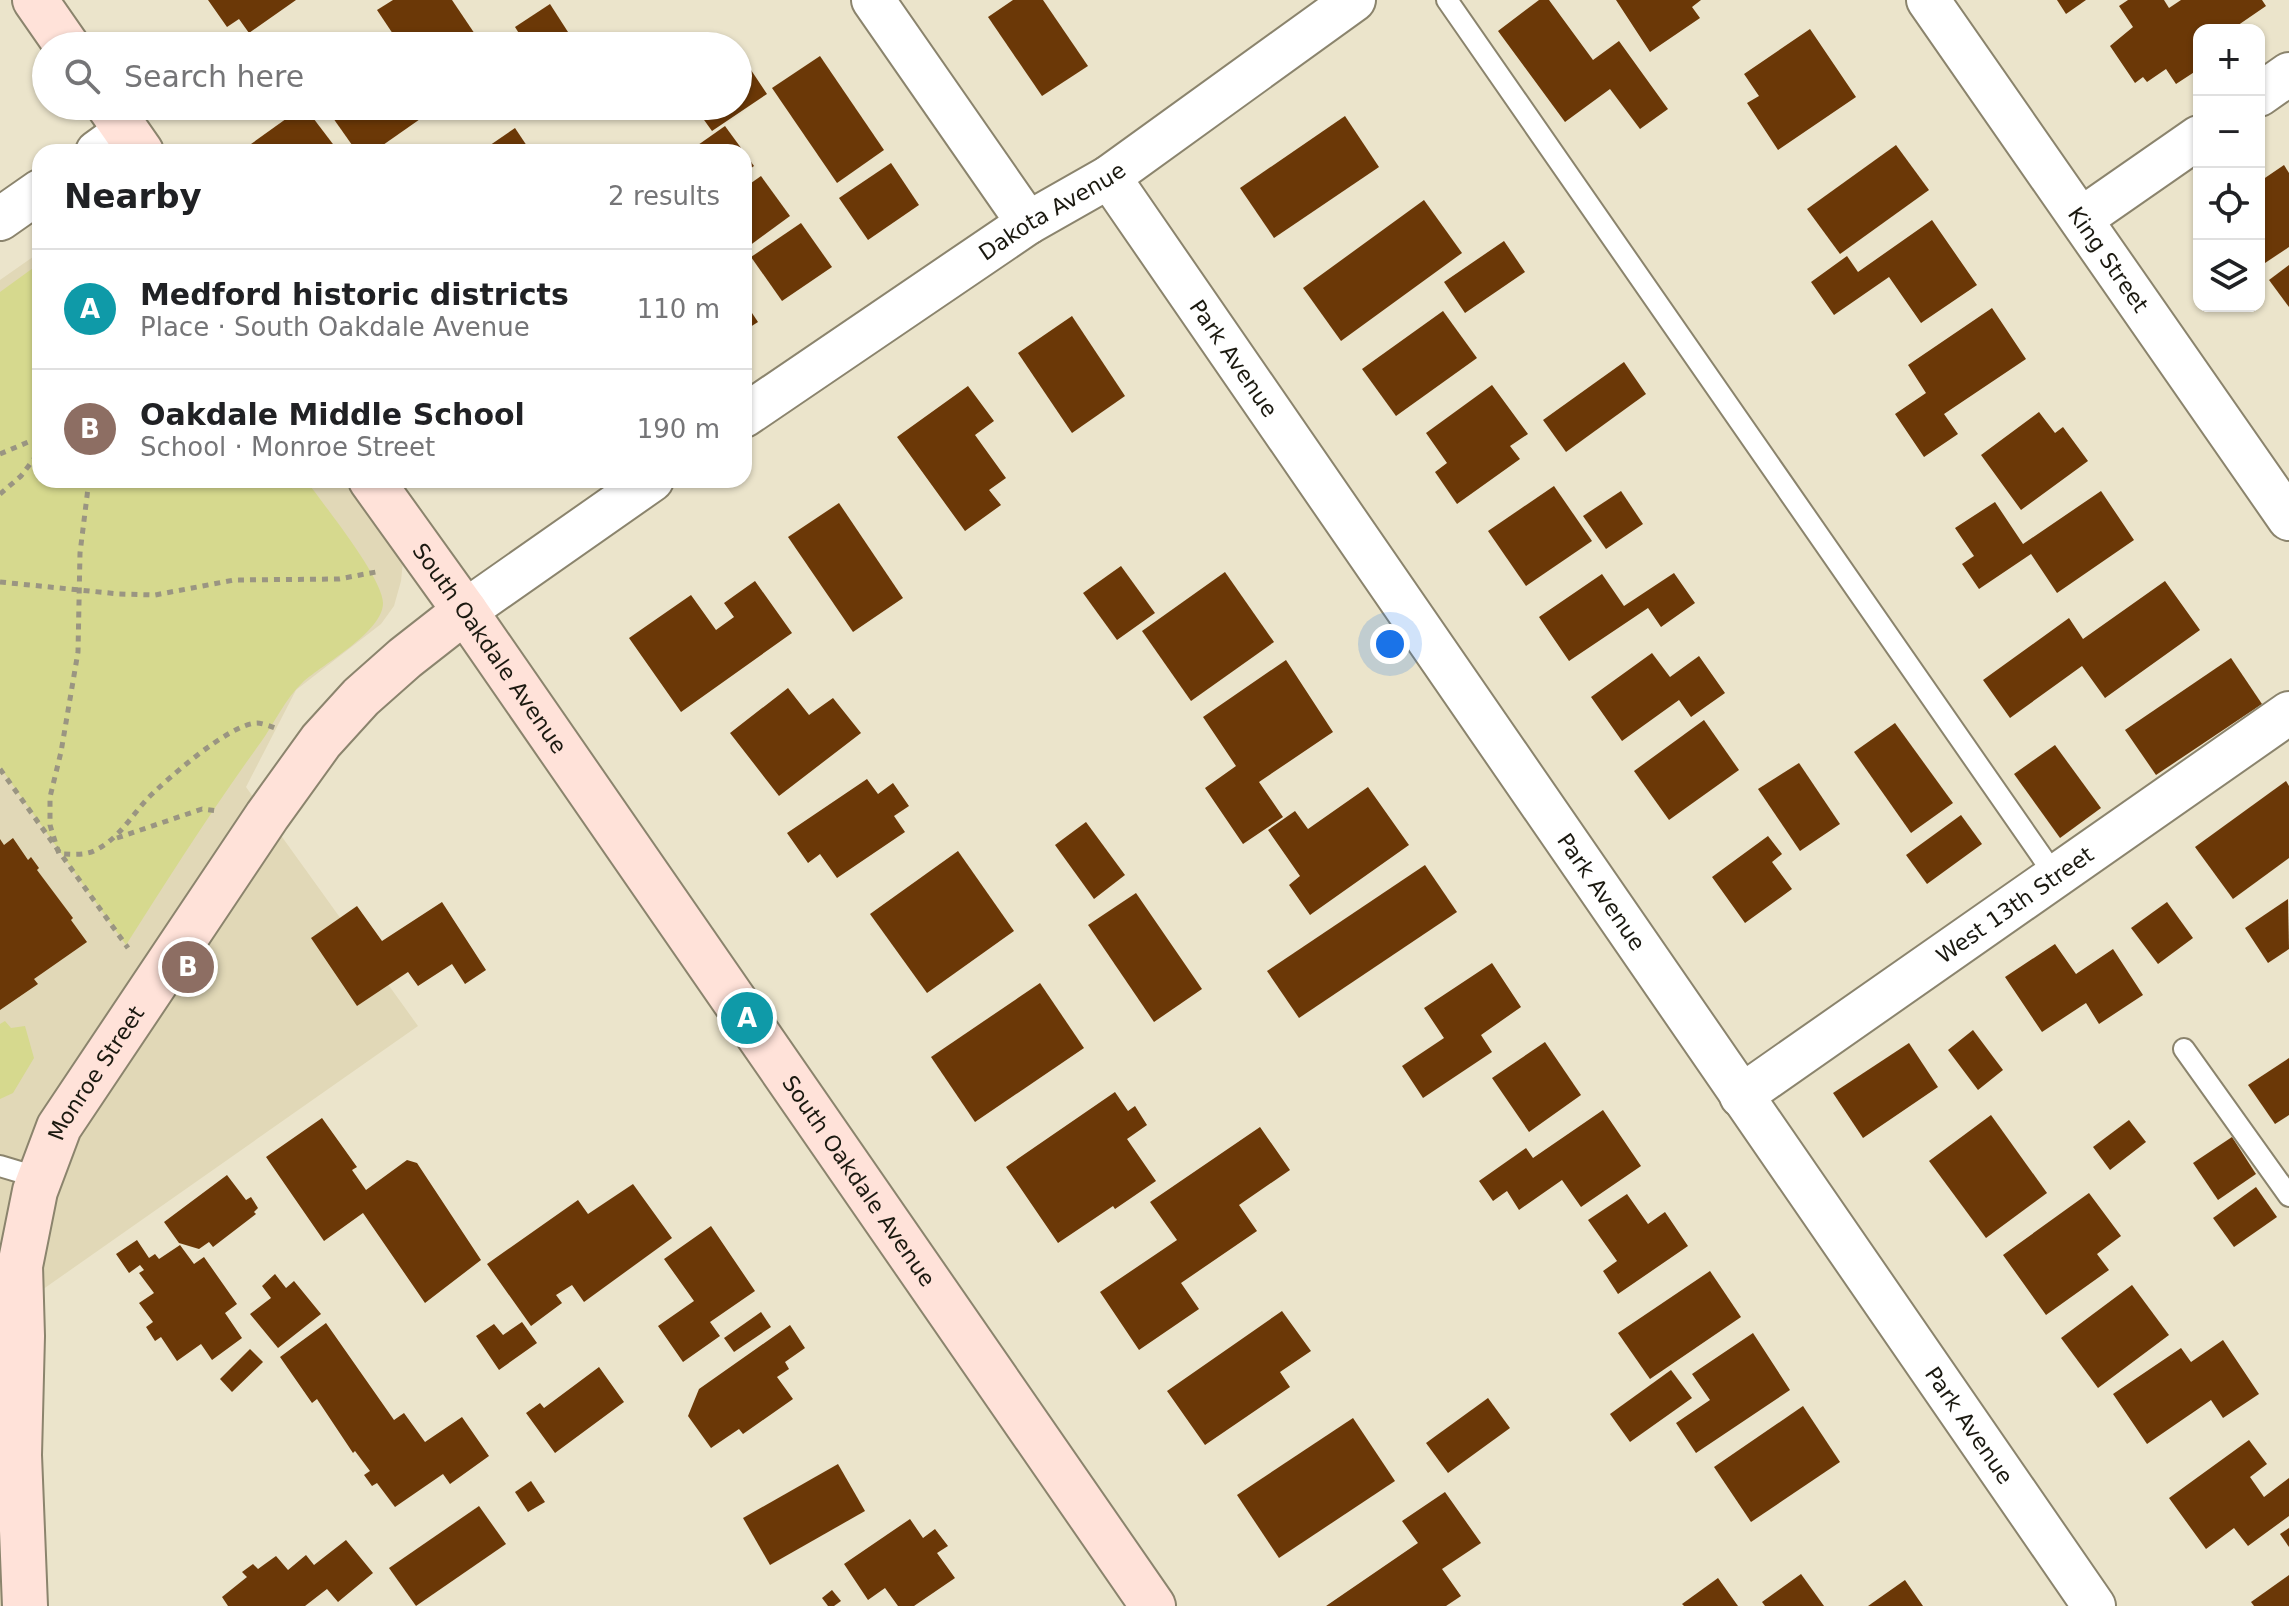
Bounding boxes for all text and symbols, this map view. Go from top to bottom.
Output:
map controls [2193,24,2265,312]
button: + [2193,24,2265,96]
search box [32,32,752,120]
icon: search [60,54,104,98]
text: Search here [124,59,304,94]
button: − [2193,96,2265,168]
street label: Dakota Avenue [974,157,1130,265]
button: locate [2193,168,2265,240]
text: Nearby [64,176,202,216]
text: 2 results [608,181,720,211]
street label: King Street [2063,202,2154,317]
button: layers [2193,240,2265,312]
text: Medford historic districts [140,277,569,312]
text: A [80,294,100,324]
text: 110 m [637,294,720,324]
street label: Park Avenue [1185,295,1283,421]
text: Place · South Oakdale Avenue [140,312,530,342]
text: Oakdale Middle School [140,397,525,432]
text: B [80,414,100,444]
text: 190 m [637,414,720,444]
text: School · Monroe Street [140,432,435,462]
street label: South Oakdale Avenue [408,538,572,758]
your location [1370,624,1410,664]
street label: Park Avenue [1553,828,1651,955]
street label: West 13th Street [1932,841,2098,968]
pin: B [162,937,214,997]
pin: A [721,988,773,1048]
street label: Monroe Street [43,1001,149,1144]
street label: South Oakdale Avenue [777,1071,941,1291]
street label: Park Avenue [1920,1362,2018,1488]

